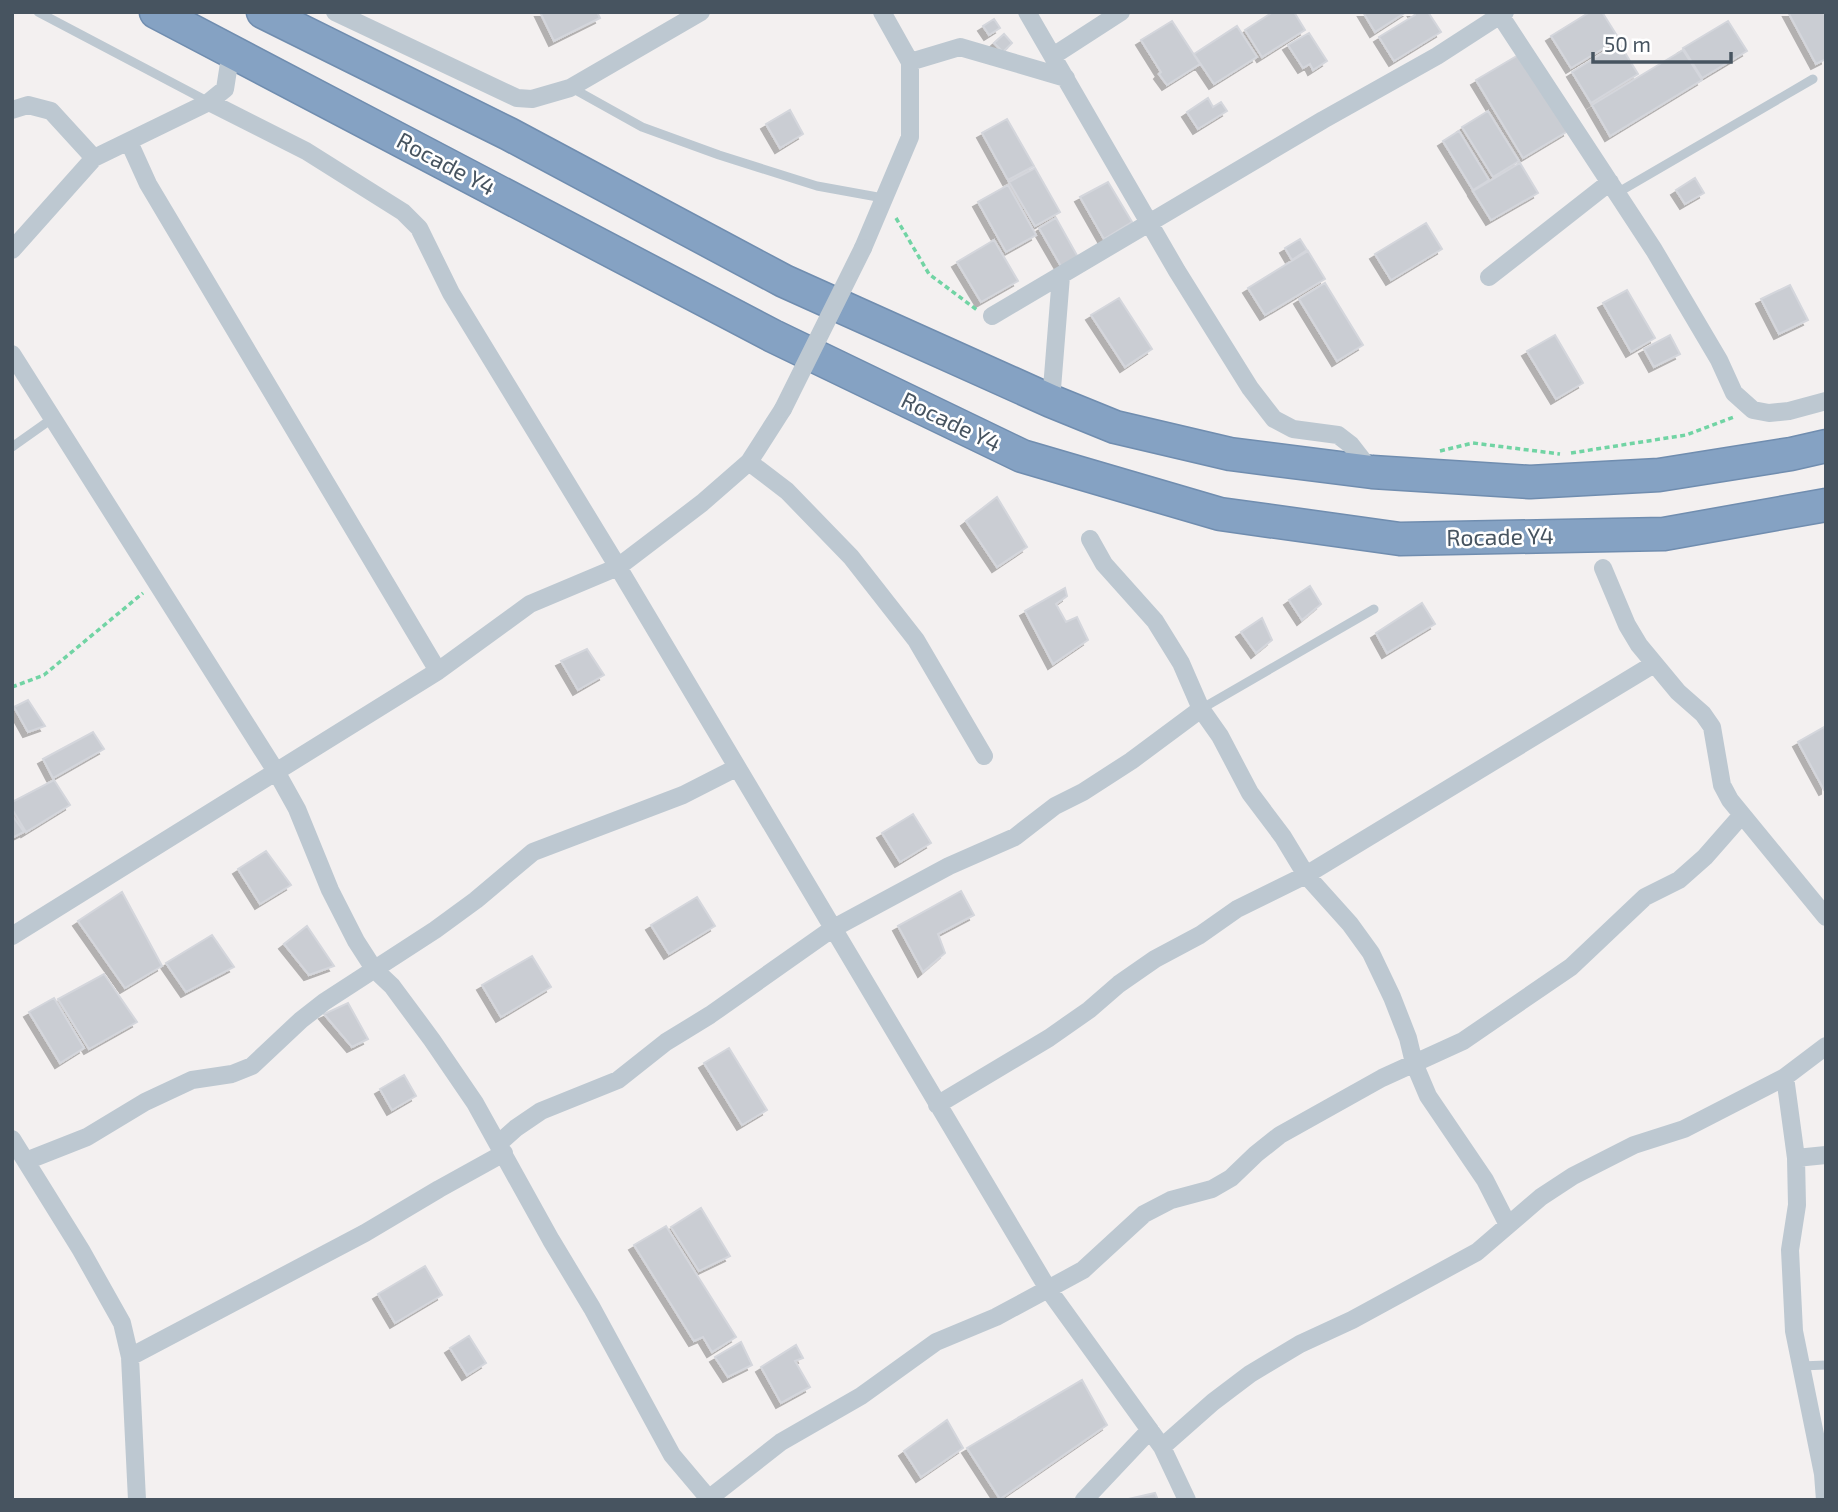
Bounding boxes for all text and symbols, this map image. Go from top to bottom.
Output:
scale bar [1593,21,1731,65]
text: 50 m [1604,31,1651,56]
street label: Rocade Y4 [392,126,500,201]
street label: Rocade Y4 [897,385,1006,457]
street label: Rocade Y4 [1446,521,1554,551]

